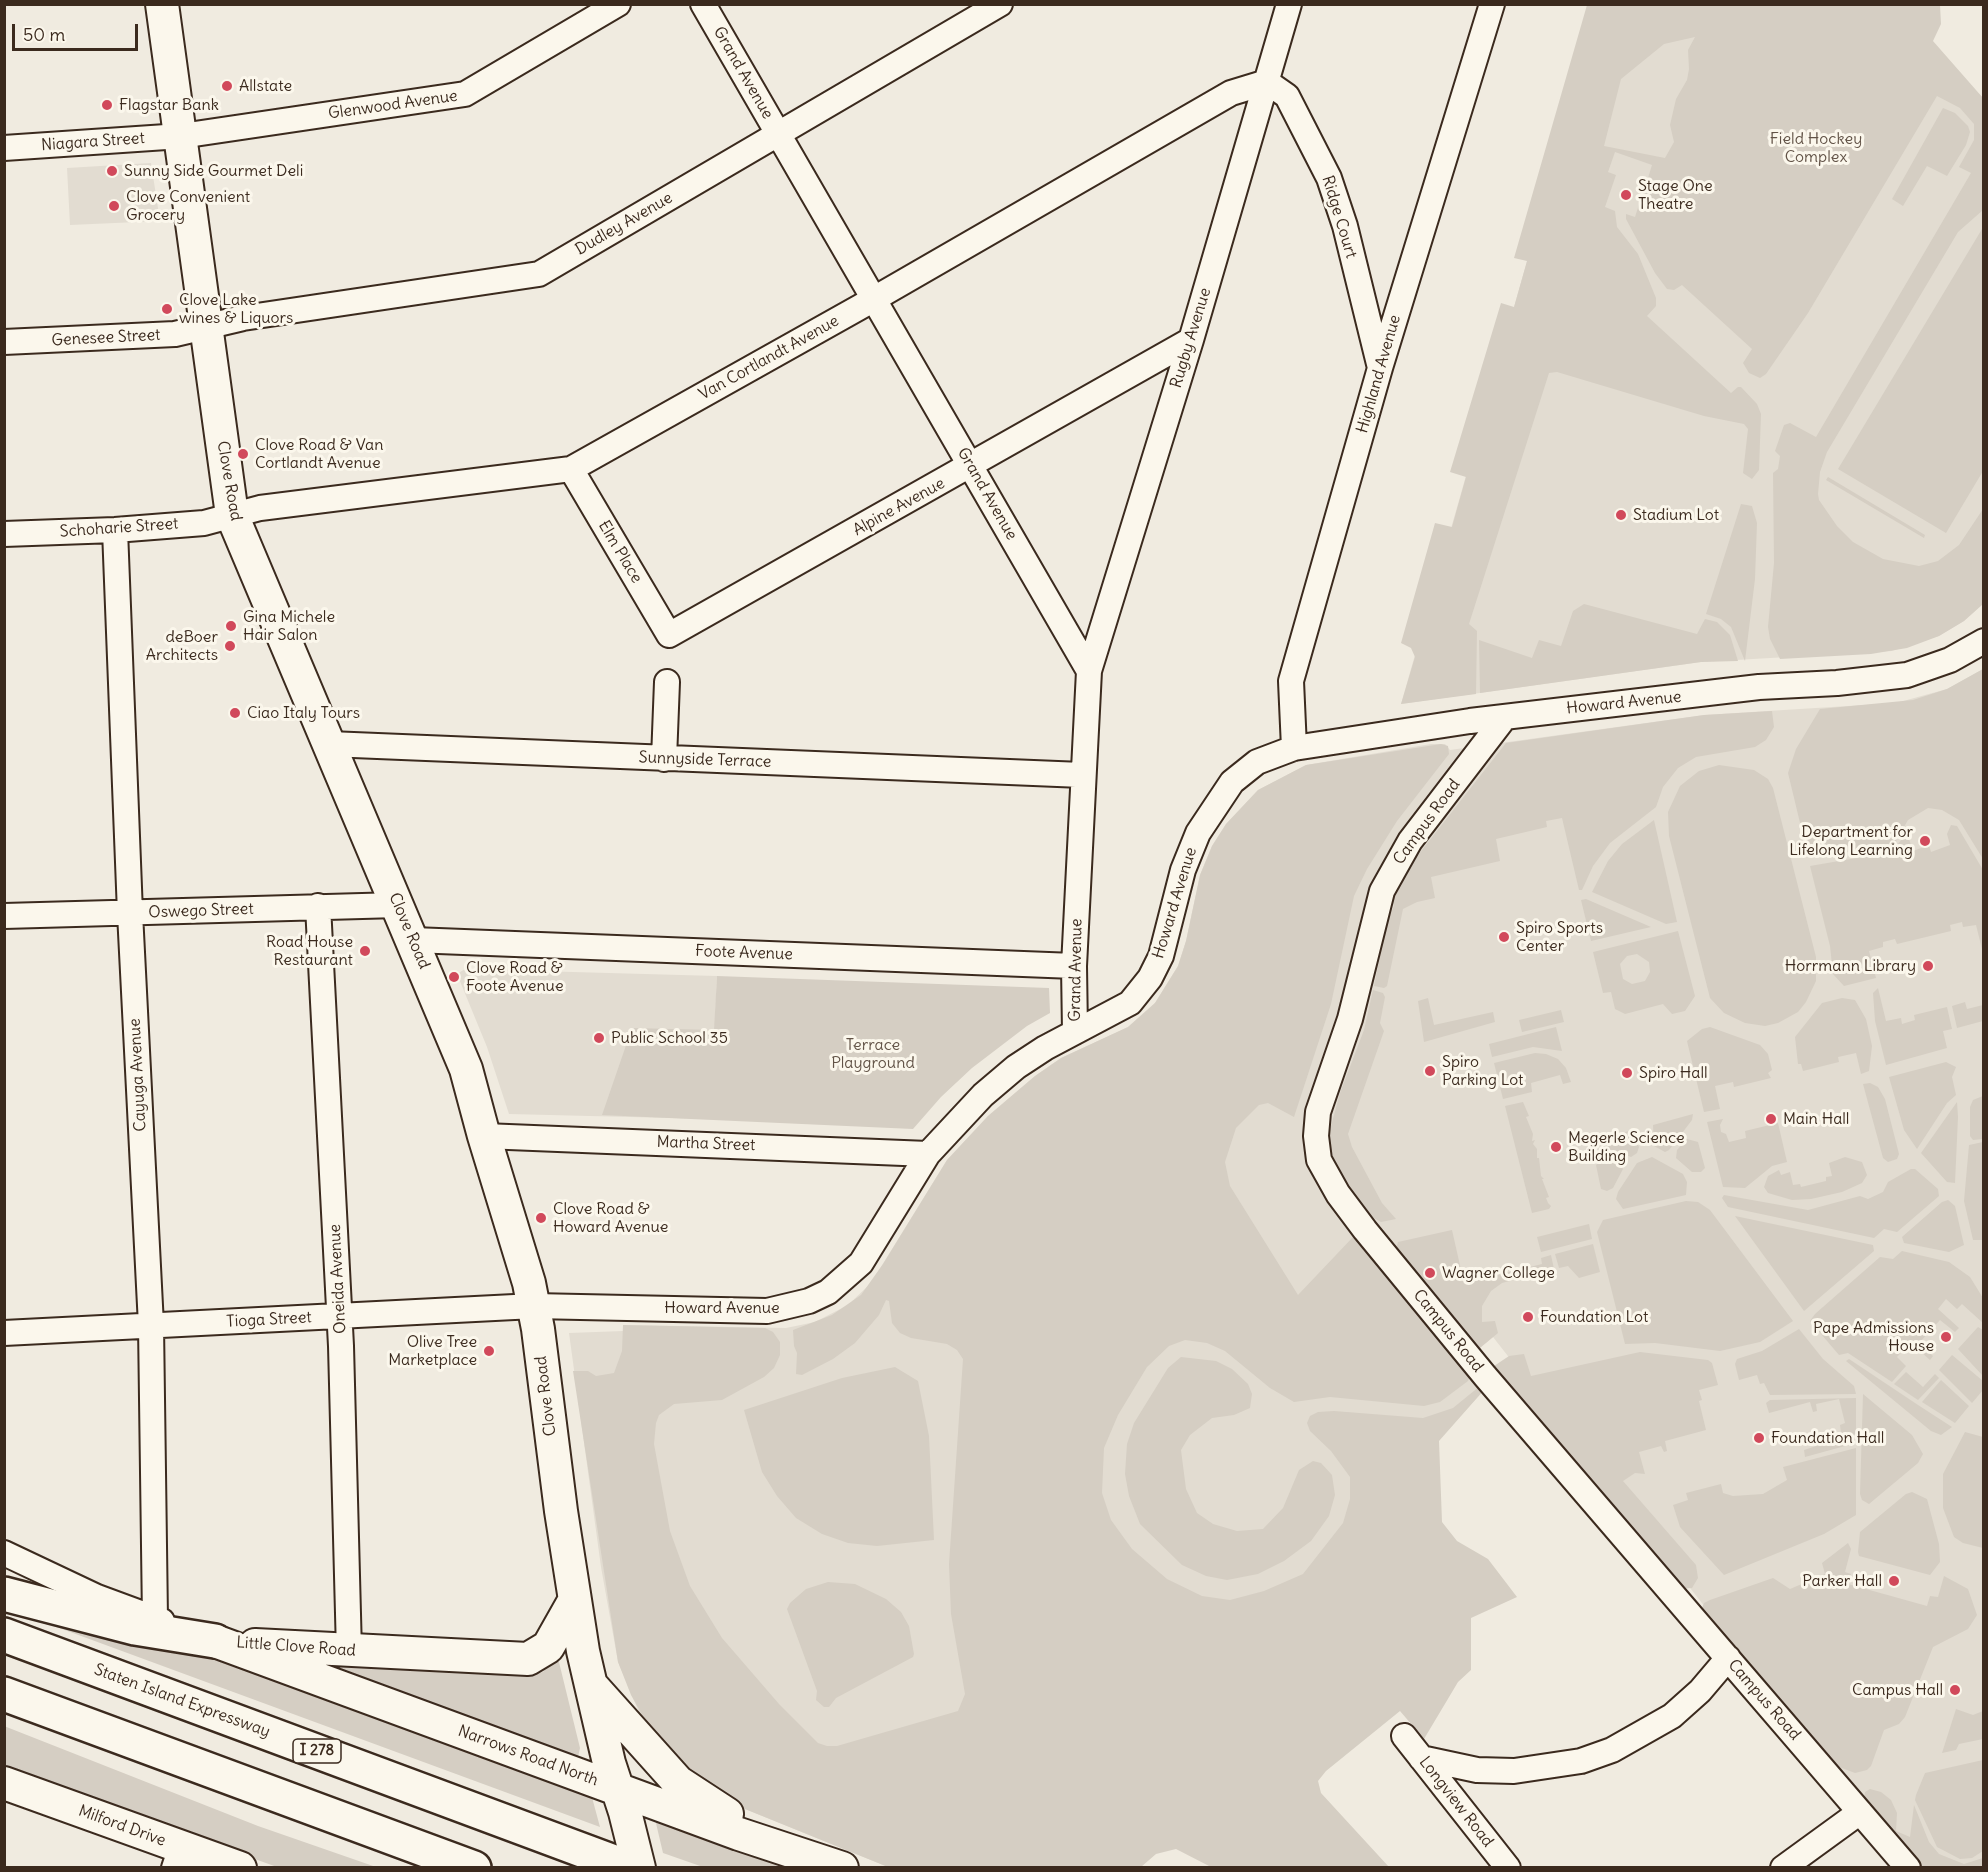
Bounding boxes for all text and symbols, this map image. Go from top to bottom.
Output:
scale bar [15,12,141,50]
text: 50 m [23,23,65,46]
street label: Grand Avenue [709,24,777,122]
place label: Allstate [239,76,292,96]
marker: Allstate [220,79,234,93]
street label: Glenwood Avenue [327,86,459,124]
place label: Flagstar Bank [119,95,219,115]
marker: Flagstar Bank [100,98,114,112]
street label: Niagara Street [41,129,145,155]
park label: Field Hockey Complex [1770,129,1862,167]
place label: Sunny Side Gourmet Deli [124,161,303,181]
marker: Sunny Side Gourmet Deli [105,164,119,178]
street label: Ridge Court [1317,173,1361,261]
place label: Stage One Theatre [1638,176,1713,214]
place label: Clove Convenient Grocery [126,187,250,225]
street label: Dudley Avenue [572,188,676,260]
marker: Stage One Theatre [1619,188,1633,202]
marker: Clove Convenient Grocery [107,199,121,213]
street label: Rugby Avenue [1167,286,1215,390]
place label: Clove Lake wines & Liquors [179,290,293,328]
marker: Clove Lake wines & Liquors [160,302,174,316]
street label: Van Cortlandt Avenue [696,312,842,404]
street label: Highland Avenue [1353,313,1405,435]
street label: Genesee Street [51,326,161,350]
place label: Clove Road & Van Cortlandt Avenue [255,435,383,473]
street label: Clove Road [213,440,245,522]
street label: Grand Avenue [953,445,1021,543]
marker: Clove Road & Van Cortlandt Avenue [236,447,250,461]
street label: Alpine Avenue [850,474,948,540]
place label: Stadium Lot [1633,505,1719,525]
marker: Stadium Lot [1614,508,1628,522]
street label: Schoharie Street [59,514,179,542]
street label: Elm Place [594,517,646,587]
place label: Gina Michele Hair Salon [243,607,335,645]
marker: Gina Michele Hair Salon [224,619,238,633]
place label: deBoer Architects [146,627,218,665]
marker: deBoer Architects [223,639,237,653]
street label: Howard Avenue [1566,687,1682,719]
place label: Ciao Italy Tours [247,703,360,723]
marker: Ciao Italy Tours [228,706,242,720]
street label: Sunnyside Terrace [638,748,772,772]
street label: Campus Road [1390,776,1464,868]
place label: Department for Lifelong Learning [1789,822,1913,860]
marker: Department for Lifelong Learning [1918,834,1932,848]
street label: Howard Avenue [1149,845,1201,961]
street label: Clove Road [384,890,434,972]
street label: Oswego Street [148,900,254,922]
street label: Grand Avenue [1066,918,1086,1022]
place label: Spiro Sports Center [1516,918,1603,956]
marker: Spiro Sports Center [1497,930,1511,944]
place label: Road House Restaurant [266,932,353,970]
street label: Foote Avenue [695,942,793,964]
marker: Road House Restaurant [358,944,372,958]
place label: Horrmann Library [1785,956,1916,976]
place label: Clove Road & Foote Avenue [466,958,564,996]
marker: Horrmann Library [1921,959,1935,973]
marker: Clove Road & Foote Avenue [447,970,461,984]
street label: Cayuga Avenue [125,1018,151,1132]
place label: Public School 35 [611,1028,728,1048]
marker: Public School 35 [592,1031,606,1045]
park label: Terrace Playground [831,1035,915,1073]
place label: Spiro Parking Lot [1442,1052,1523,1090]
place label: Spiro Hall [1639,1063,1708,1083]
marker: Spiro Parking Lot [1423,1064,1437,1078]
marker: Spiro Hall [1620,1066,1634,1080]
place label: Main Hall [1783,1109,1849,1129]
marker: Main Hall [1764,1112,1778,1126]
place label: Megerle Science Building [1568,1128,1685,1166]
street label: Martha Street [656,1133,756,1155]
marker: Megerle Science Building [1549,1140,1563,1154]
place label: Clove Road & Howard Avenue [553,1199,668,1237]
marker: Clove Road & Howard Avenue [534,1211,548,1225]
street label: Oneida Avenue [326,1224,350,1334]
place label: Wagner College [1442,1263,1555,1283]
marker: Wagner College [1423,1266,1437,1280]
street label: Campus Road [1409,1286,1487,1376]
street label: Howard Avenue [664,1298,780,1318]
place label: Foundation Lot [1540,1307,1648,1327]
street label: Tioga Street [226,1308,312,1332]
marker: Foundation Lot [1521,1310,1535,1324]
place label: Pape Admissions House [1813,1318,1934,1356]
marker: Pape Admissions House [1939,1330,1953,1344]
place label: Olive Tree Marketplace [388,1332,477,1370]
marker: Olive Tree Marketplace [482,1344,496,1358]
street label: Clove Road [532,1355,560,1437]
place label: Foundation Hall [1771,1428,1884,1448]
marker: Foundation Hall [1752,1431,1766,1445]
place label: Parker Hall [1802,1571,1882,1591]
marker: Parker Hall [1887,1574,1901,1588]
street label: Little Clove Road [236,1633,356,1661]
street label: Campus Road [1724,1656,1804,1744]
street label: Staten Island Expressway [91,1660,273,1742]
place label: Campus Hall [1852,1680,1943,1700]
marker: Campus Hall [1948,1683,1962,1697]
street label: Narrows Road North [455,1722,601,1790]
road number: I 278 [293,1739,341,1763]
street label: Longview Road [1415,1753,1497,1851]
street label: Milford Drive [76,1801,168,1851]

